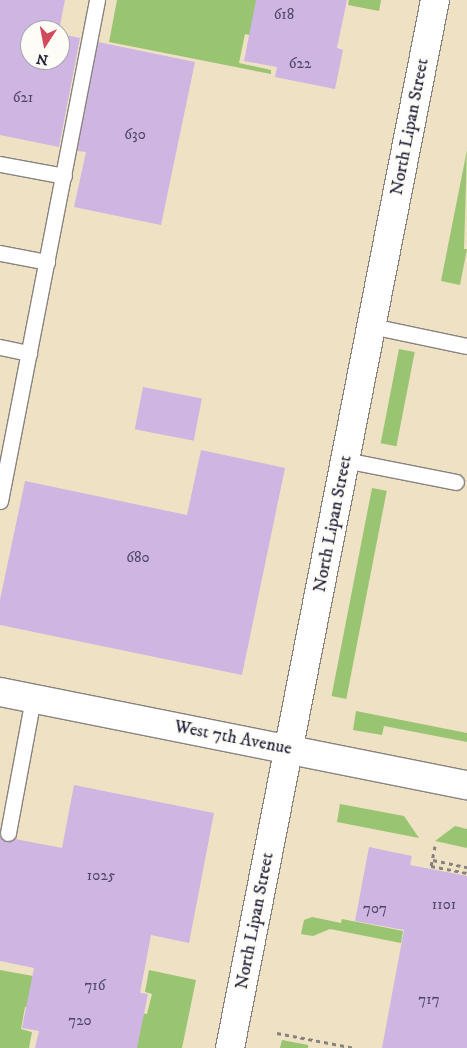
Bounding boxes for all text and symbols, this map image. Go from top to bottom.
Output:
house number: 618 [274,6,294,24]
north arrow [20,20,70,70]
text: N [35,49,50,69]
house number: 622 [289,55,311,73]
street label: North Lipan Street [386,57,434,197]
house number: 621 [13,89,33,107]
house number: 630 [124,126,146,144]
street label: North Lipan Street [309,454,357,594]
house number: 680 [126,549,150,567]
street label: West 7th Avenue [172,716,294,760]
street label: North Lipan Street [231,851,279,991]
house number: 1025 [87,867,115,885]
house number: 1101 [432,896,456,914]
house number: 707 [363,900,387,918]
house number: 716 [84,977,106,995]
house number: 717 [418,991,440,1009]
house number: 720 [68,1012,92,1030]

